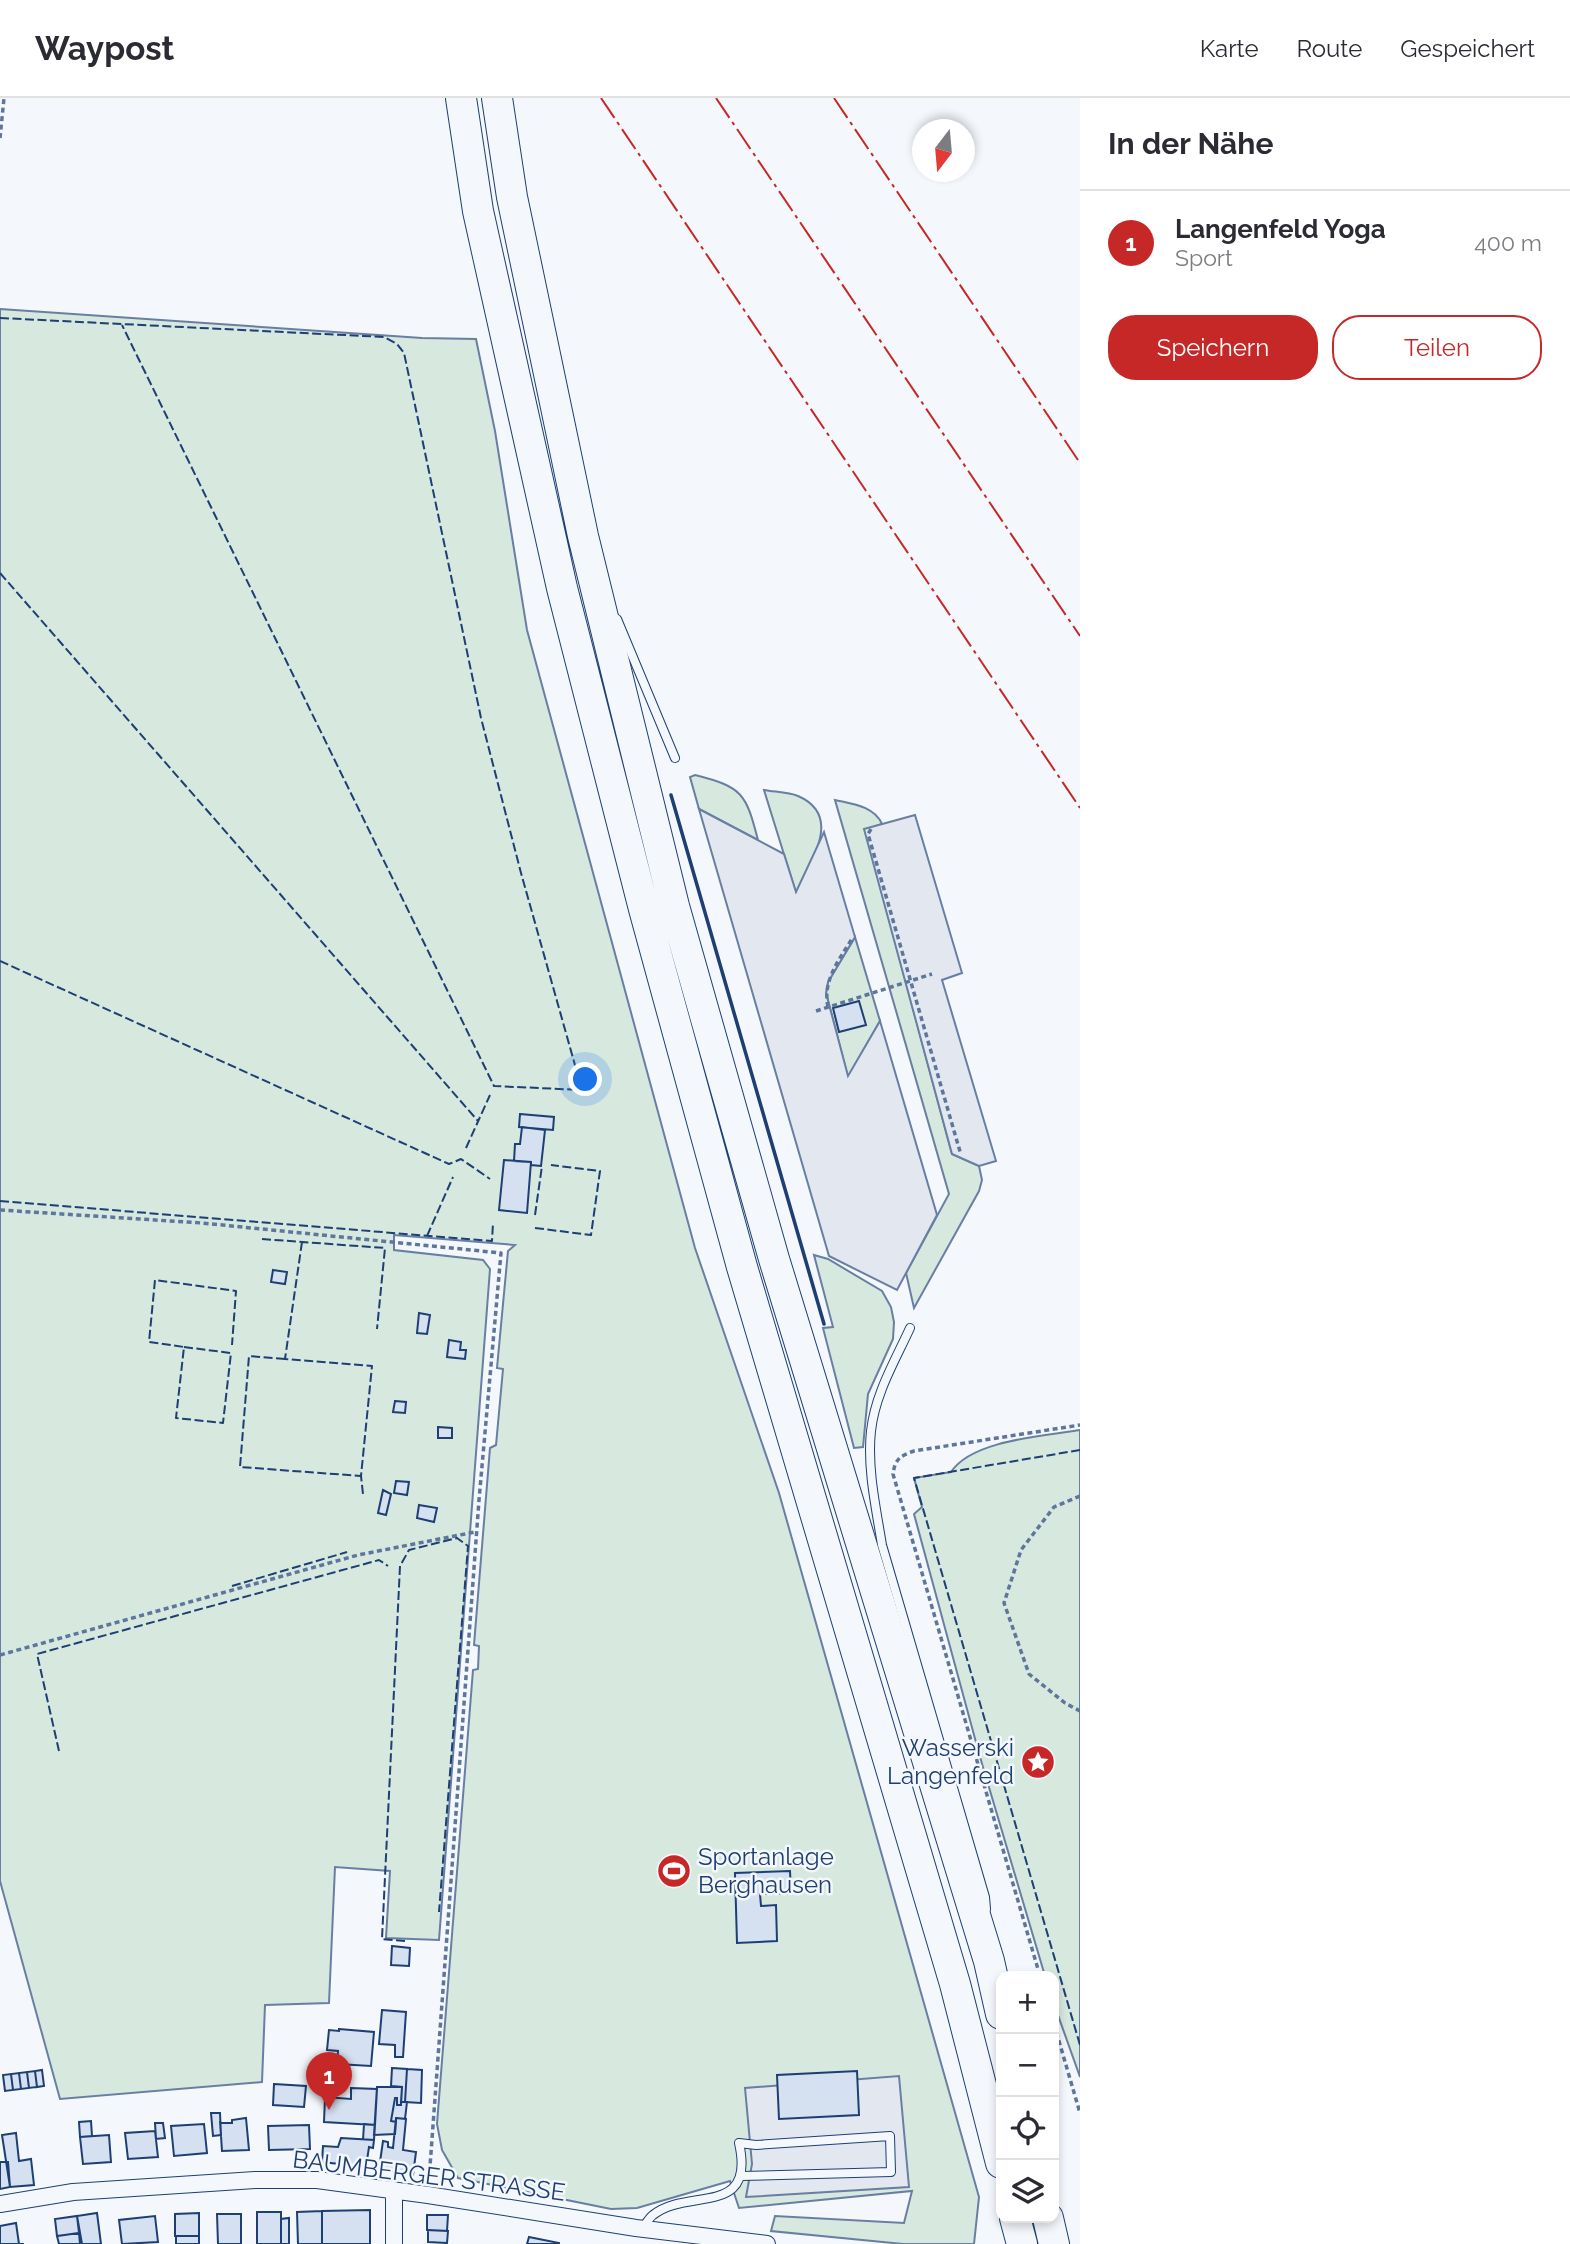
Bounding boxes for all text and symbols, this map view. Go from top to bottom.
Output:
text: Waypost [35,29,174,68]
text: Karte [1200,34,1259,63]
text: Route [1297,34,1362,63]
text: Gespeichert [1400,34,1535,63]
north arrow [912,119,975,182]
text: In der Nähe [1108,126,1273,161]
text: Langenfeld Yoga [1175,214,1386,244]
text: 1 [1125,229,1137,256]
text: 400 m [1474,229,1542,256]
text: Sport [1175,244,1233,271]
button: Speichern [1108,315,1318,380]
button: Teilen [1332,315,1542,380]
your location [568,1062,602,1096]
place label: Wasserski Langenfeld [887,1733,1014,1790]
place icon: Wasserski Langenfeld [1019,1743,1057,1781]
place label: Sportanlage Berghausen [698,1842,834,1899]
sports icon: Sportanlage Berghausen [655,1852,693,1890]
map controls [996,1971,1059,2223]
button: + [996,1971,1059,2034]
button: − [996,2034,1059,2097]
pin: 1 [306,2052,352,2110]
button: locate [996,2097,1059,2160]
street label: BAUMBERGER STRASSE [291,2144,567,2207]
button: layers [996,2160,1059,2223]

